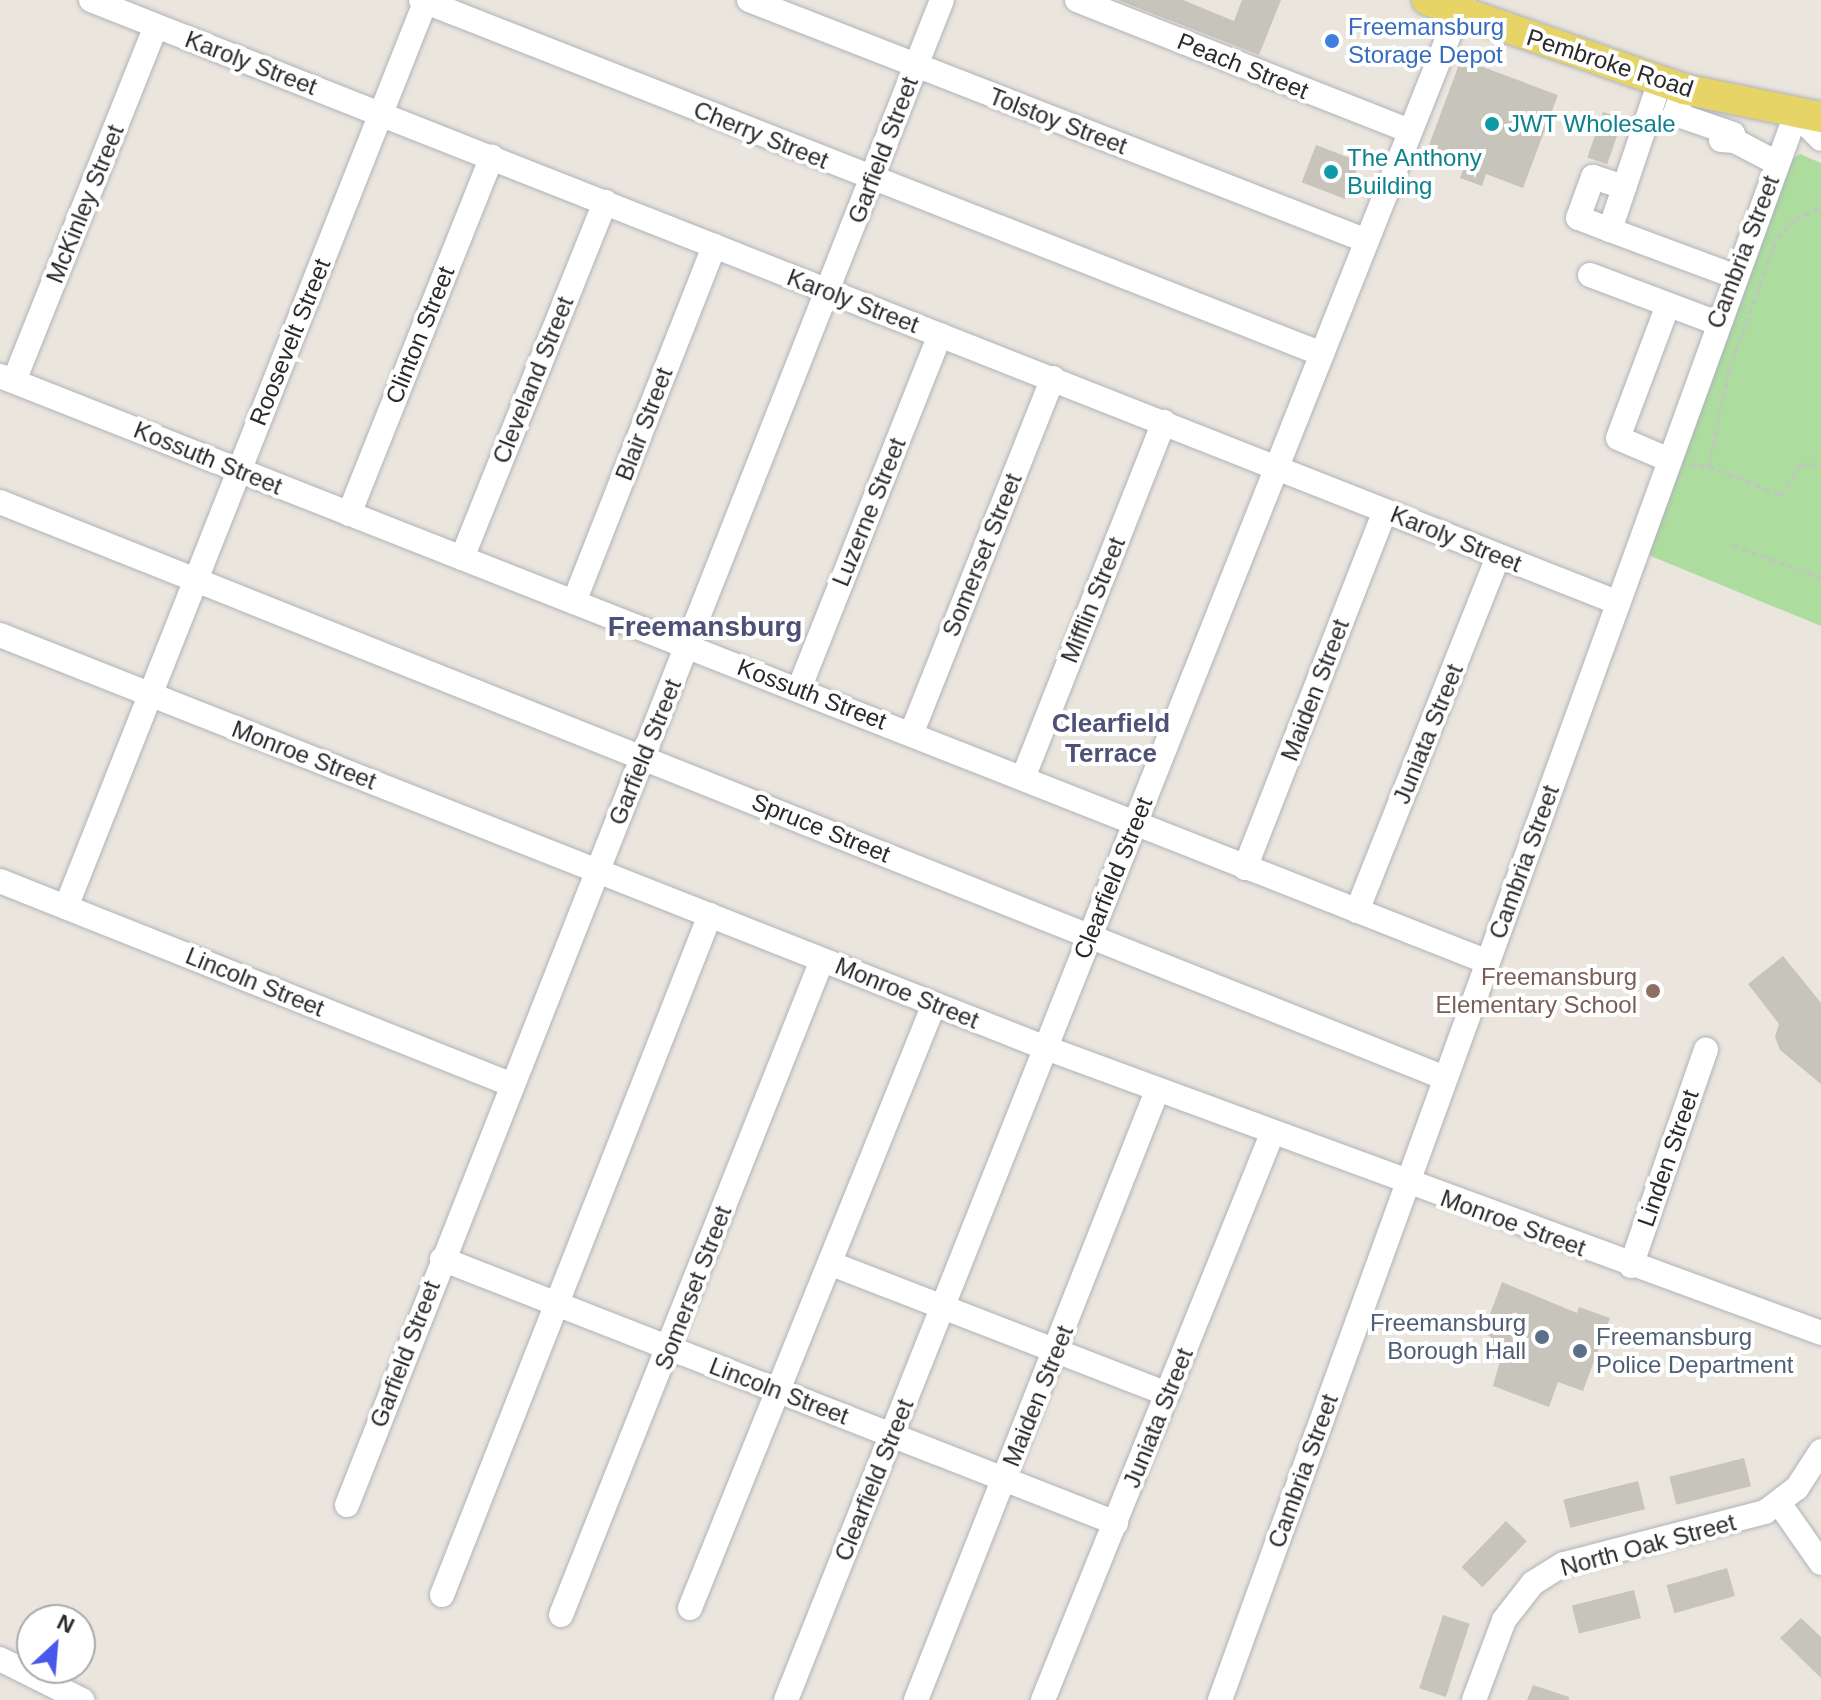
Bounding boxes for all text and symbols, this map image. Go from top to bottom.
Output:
place label: Freemansburg Storage Depot [1348,13,1504,69]
street label: Pembroke Road [1523,23,1697,103]
street label: Karoly Street [181,25,321,101]
street label: Peach Street [1173,27,1313,105]
marker: Freemansburg Storage Depot [1323,32,1341,50]
street label: Garfield Street [842,73,924,227]
street label: Tolstoy Street [985,82,1131,160]
street label: Cherry Street [689,95,833,175]
place label: JWT Wholesale [1508,110,1676,138]
marker: JWT Wholesale [1483,115,1501,133]
street label: McKinley Street [40,121,130,287]
place label: The Anthony Building [1347,144,1483,200]
marker: The Anthony Building [1322,163,1340,181]
street label: Cambria Street [1701,172,1785,332]
street label: Roosevelt Street [243,254,337,430]
street label: Clinton Street [379,262,461,408]
street label: Karoly Street [783,263,923,339]
street label: Cleveland Street [486,292,580,468]
street label: Blair Street [609,363,679,485]
street label: Kossuth Street [130,415,286,501]
street label: Luzerne Street [826,434,912,590]
street label: Somerset Street [936,469,1028,641]
street label: Karoly Street [1386,500,1526,578]
street label: Mifflin Street [1055,533,1131,667]
district label: Freemansburg [608,610,802,644]
street label: Maiden Street [1275,615,1355,765]
street label: Kossuth Street [733,652,891,736]
street label: Juniata Street [1387,660,1469,808]
street label: Garfield Street [603,675,687,829]
district label: Clearfield Terrace [1052,708,1170,770]
street label: Monroe Street [228,714,380,796]
street label: Cambria Street [1483,781,1565,943]
street label: Spruce Street [748,787,894,869]
street label: Clearfield Street [1067,793,1159,963]
street label: Lincoln Street [182,941,328,1023]
street label: Monroe Street [831,951,983,1035]
place label: Freemansburg Elementary School [1436,963,1637,1019]
marker: Freemansburg Elementary School [1644,982,1662,1000]
street label: Linden Street [1631,1086,1705,1230]
street label: Monroe Street [1437,1183,1589,1263]
street label: Somerset Street [648,1202,738,1374]
street label: Garfield Street [364,1277,446,1431]
place label: Freemansburg Borough Hall [1370,1309,1526,1365]
street label: Maiden Street [997,1321,1079,1471]
place label: Freemansburg Police Department [1596,1323,1793,1379]
marker: Freemansburg Borough Hall [1533,1328,1551,1346]
marker: Freemansburg Police Department [1571,1342,1589,1360]
street label: Juniata Street [1117,1344,1199,1492]
street label: Lincoln Street [705,1351,853,1431]
street label: Cambria Street [1262,1390,1344,1552]
street label: Clearfield Street [828,1395,920,1565]
street label: North Oak Street [1557,1508,1739,1582]
north arrow [16,1604,96,1684]
text: N [53,1609,78,1638]

